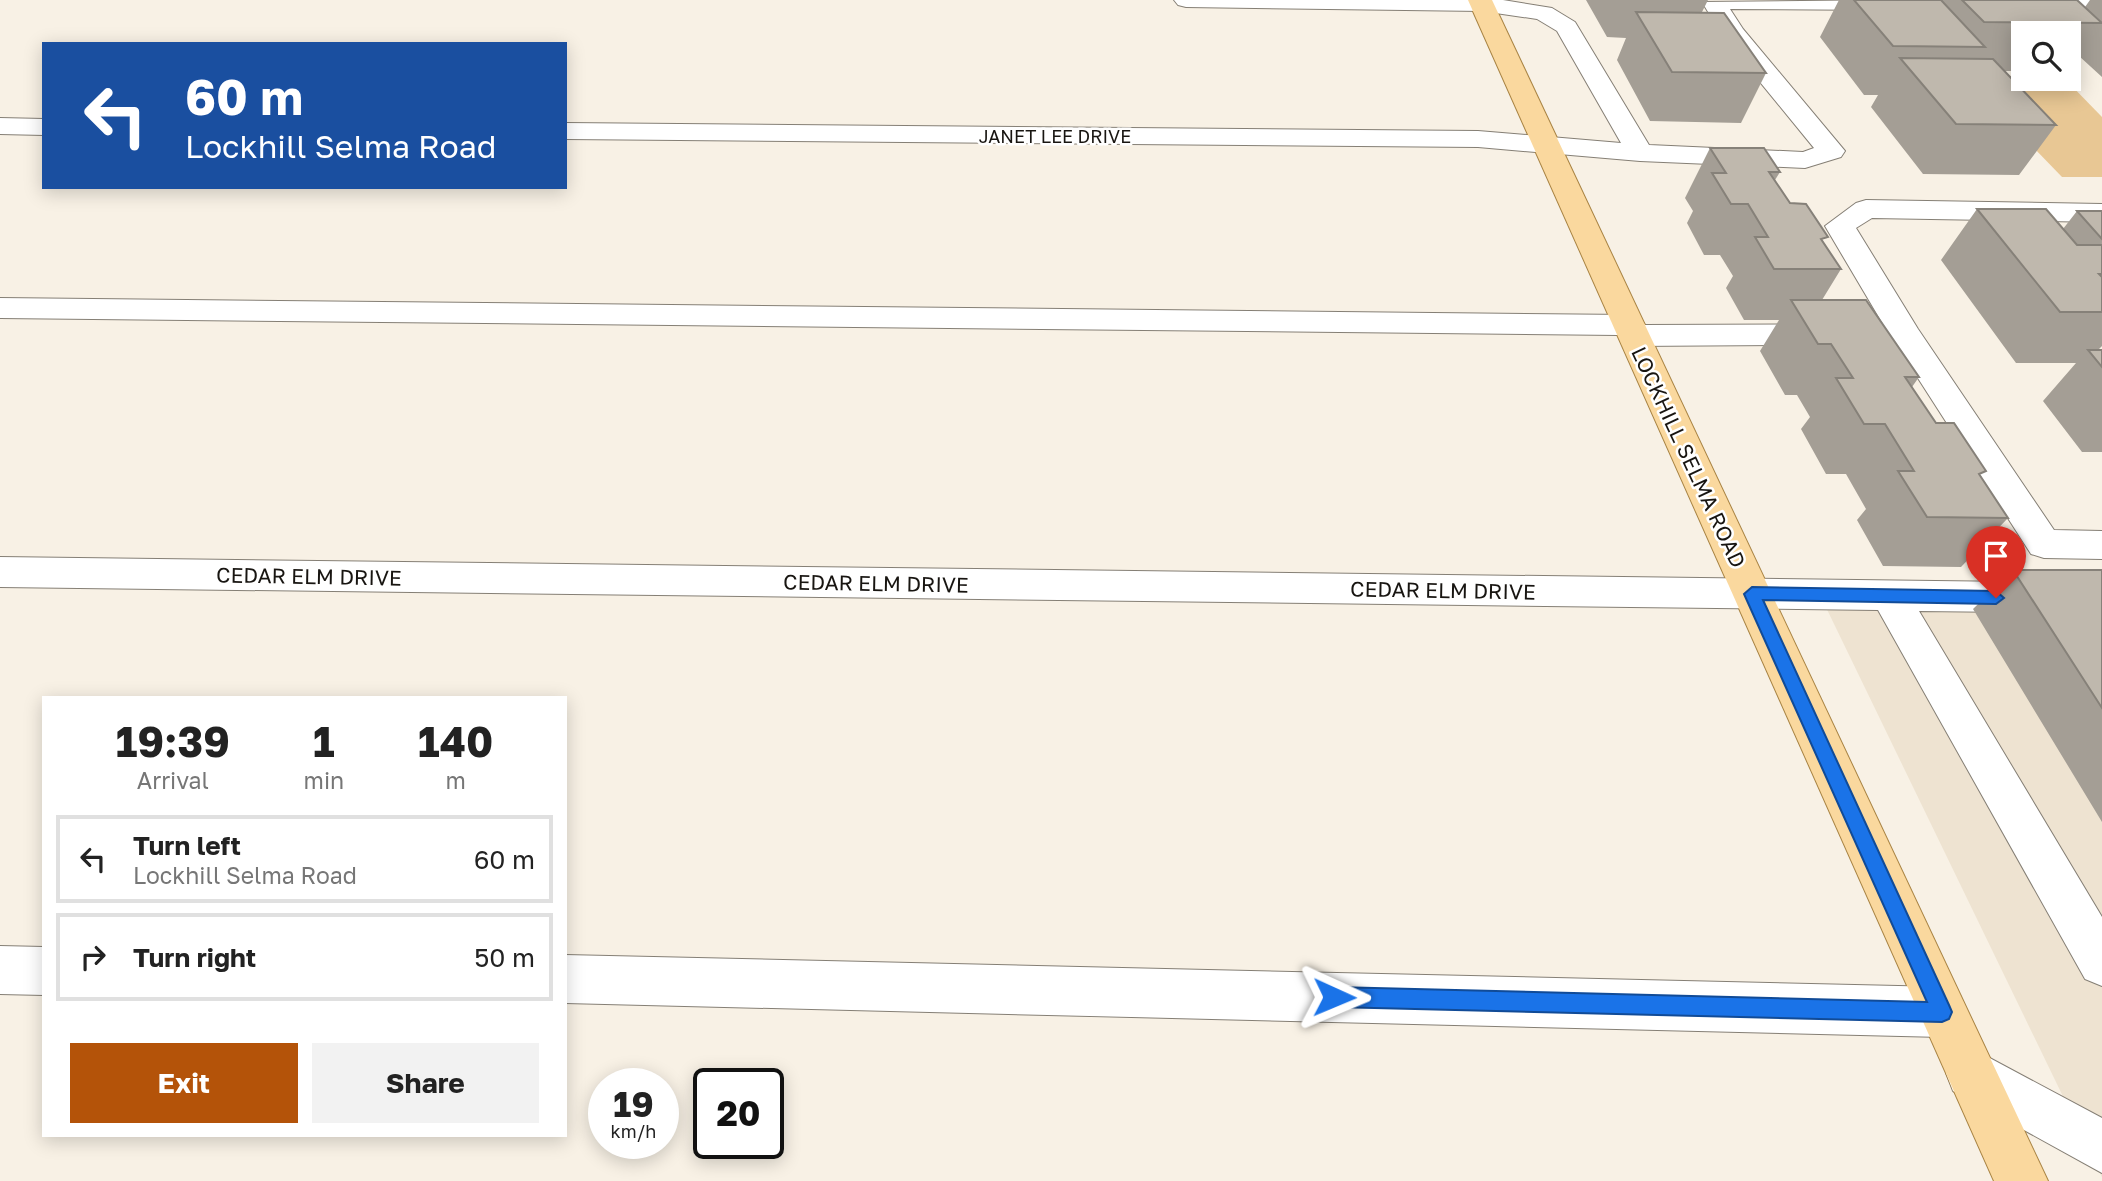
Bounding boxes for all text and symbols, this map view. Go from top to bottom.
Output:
map controls [2011,21,2081,91]
button: search [2011,21,2081,91]
text: 60 m [185,67,303,126]
icon: left [70,70,161,161]
street label: JANET LEE DRIVE [979,125,1131,147]
text: Lockhill Selma Road [185,127,496,165]
street label: LOCKHILL SELMA ROAD [1626,342,1752,572]
pin [1966,526,2026,598]
icon: arrive [1977,537,2015,575]
street label: CEDAR ELM DRIVE [216,561,402,591]
street label: CEDAR ELM DRIVE [783,568,969,598]
street label: CEDAR ELM DRIVE [1350,575,1536,605]
text: 19:39 [116,716,230,766]
text: 1 [313,716,335,766]
text: 140 [418,716,493,766]
text: Arrival [137,766,209,794]
text: min [304,766,344,794]
text: m [445,766,466,794]
text: Turn left [133,830,241,861]
icon: left [74,840,112,878]
text: 60 m [474,844,535,875]
text: Lockhill Selma Road [133,861,357,889]
icon: right [74,938,112,976]
text: Turn right [133,942,256,973]
text: 50 m [474,942,535,973]
position arrow [1297,960,1371,1034]
button: Exit [70,1043,298,1123]
button: Share [312,1043,539,1123]
speed limit sign: 20 [693,1068,784,1159]
text: 19 [613,1083,654,1125]
text: km/h [611,1120,656,1142]

